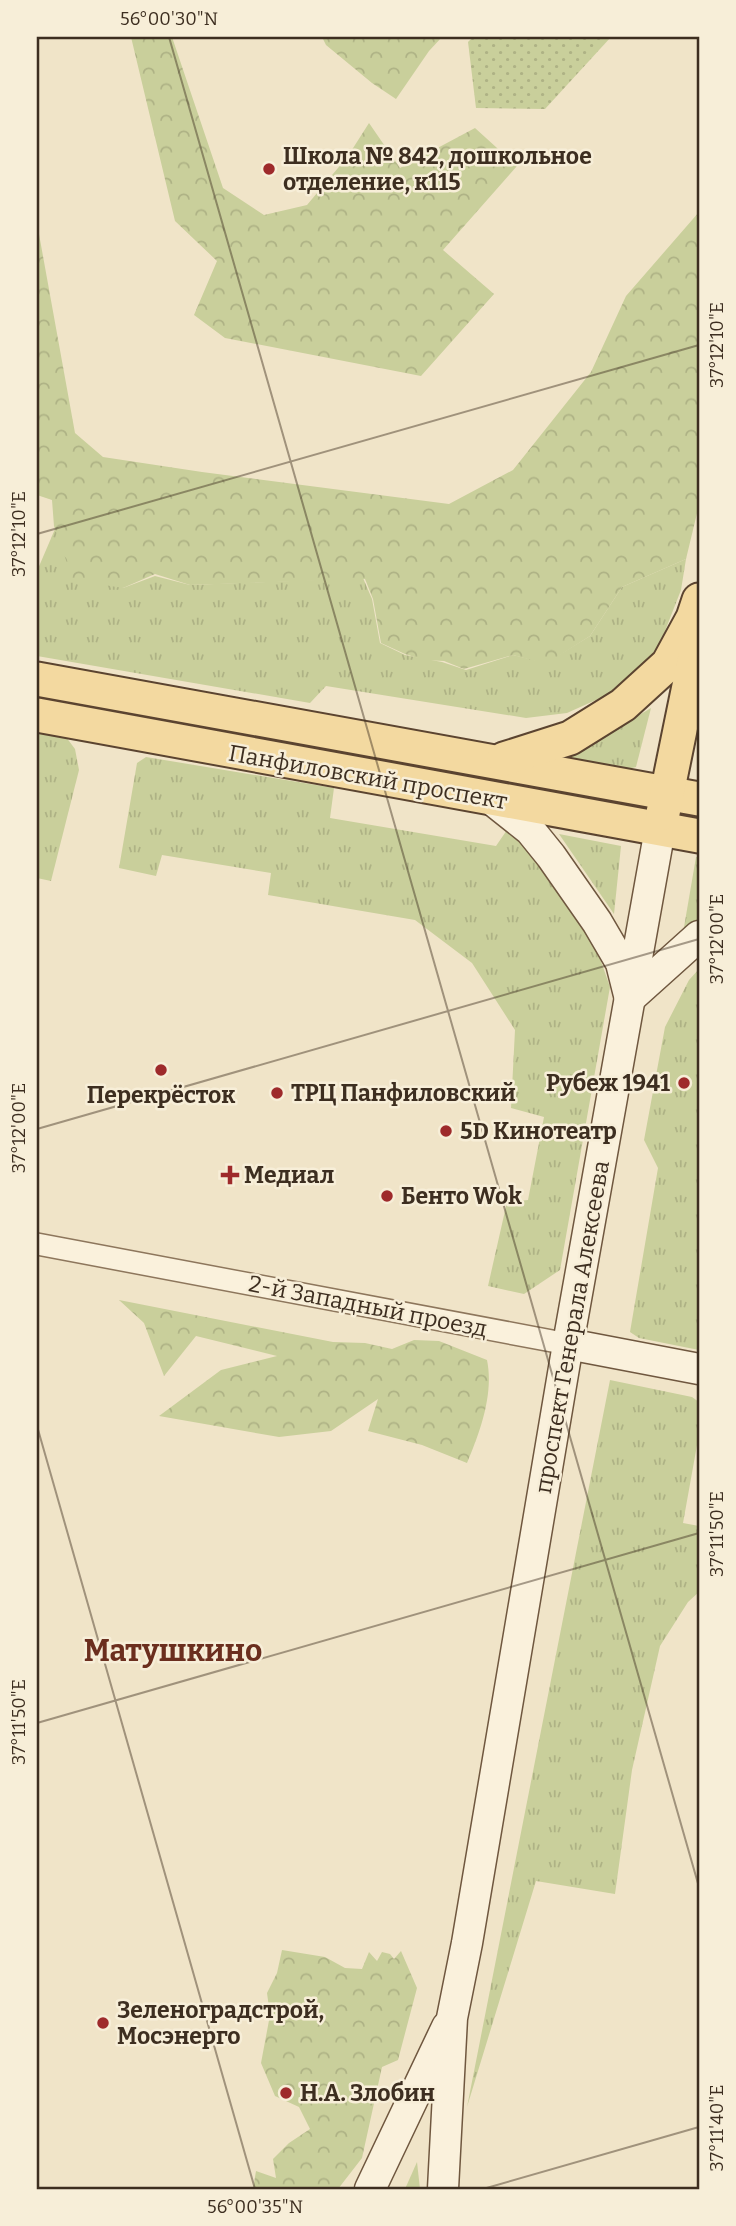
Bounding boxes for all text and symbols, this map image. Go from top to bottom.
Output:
text: 56°00'30"N [120,8,218,30]
place label: Школа № 842, дошкольное отделение, к115 [283,142,592,196]
marker: Школа № 842, дошкольное отделение, к115 [261,161,277,177]
text: 37°12'10"E [706,302,728,388]
text: 37°12'10"E [8,491,30,577]
street label: Панфиловский проспект [226,739,510,815]
text: 37°12'00"E [706,894,728,984]
marker: Перекрёсток [153,1062,169,1078]
place label: Рубеж 1941 [546,1069,670,1097]
marker: Рубеж 1941 [676,1075,692,1091]
place label: ТРЦ Панфиловский [291,1079,516,1107]
place label: Перекрёсток [87,1081,235,1109]
text: 37°12'00"E [8,1083,30,1173]
marker: ТРЦ Панфиловский [269,1085,285,1101]
place label: 5D Кинотеатр [460,1117,617,1145]
marker: 5D Кинотеатр [438,1123,454,1139]
street label: проспект Генерала Алексеева [529,1158,615,1496]
place label: Медиал [244,1161,334,1189]
marker: Медиал [222,1167,238,1183]
place label: Бенто Wok [401,1182,522,1210]
marker: Бенто Wok [379,1188,395,1204]
street label: 2-й Западный проезд [246,1269,490,1343]
text: 37°11'50"E [706,1491,728,1577]
district label: Матушкино [84,1633,262,1669]
text: 37°11'50"E [8,1679,30,1765]
place label: Зеленоградстрой, Мосэнерго [117,1996,324,2050]
marker: Зеленоградстрой, Мосэнерго [95,2015,111,2031]
place label: Н.А. Злобин [300,2079,435,2107]
marker: Н.А. Злобин [278,2085,294,2101]
text: 37°11'40"E [706,2085,728,2171]
text: 56°00'35"N [207,2196,303,2218]

